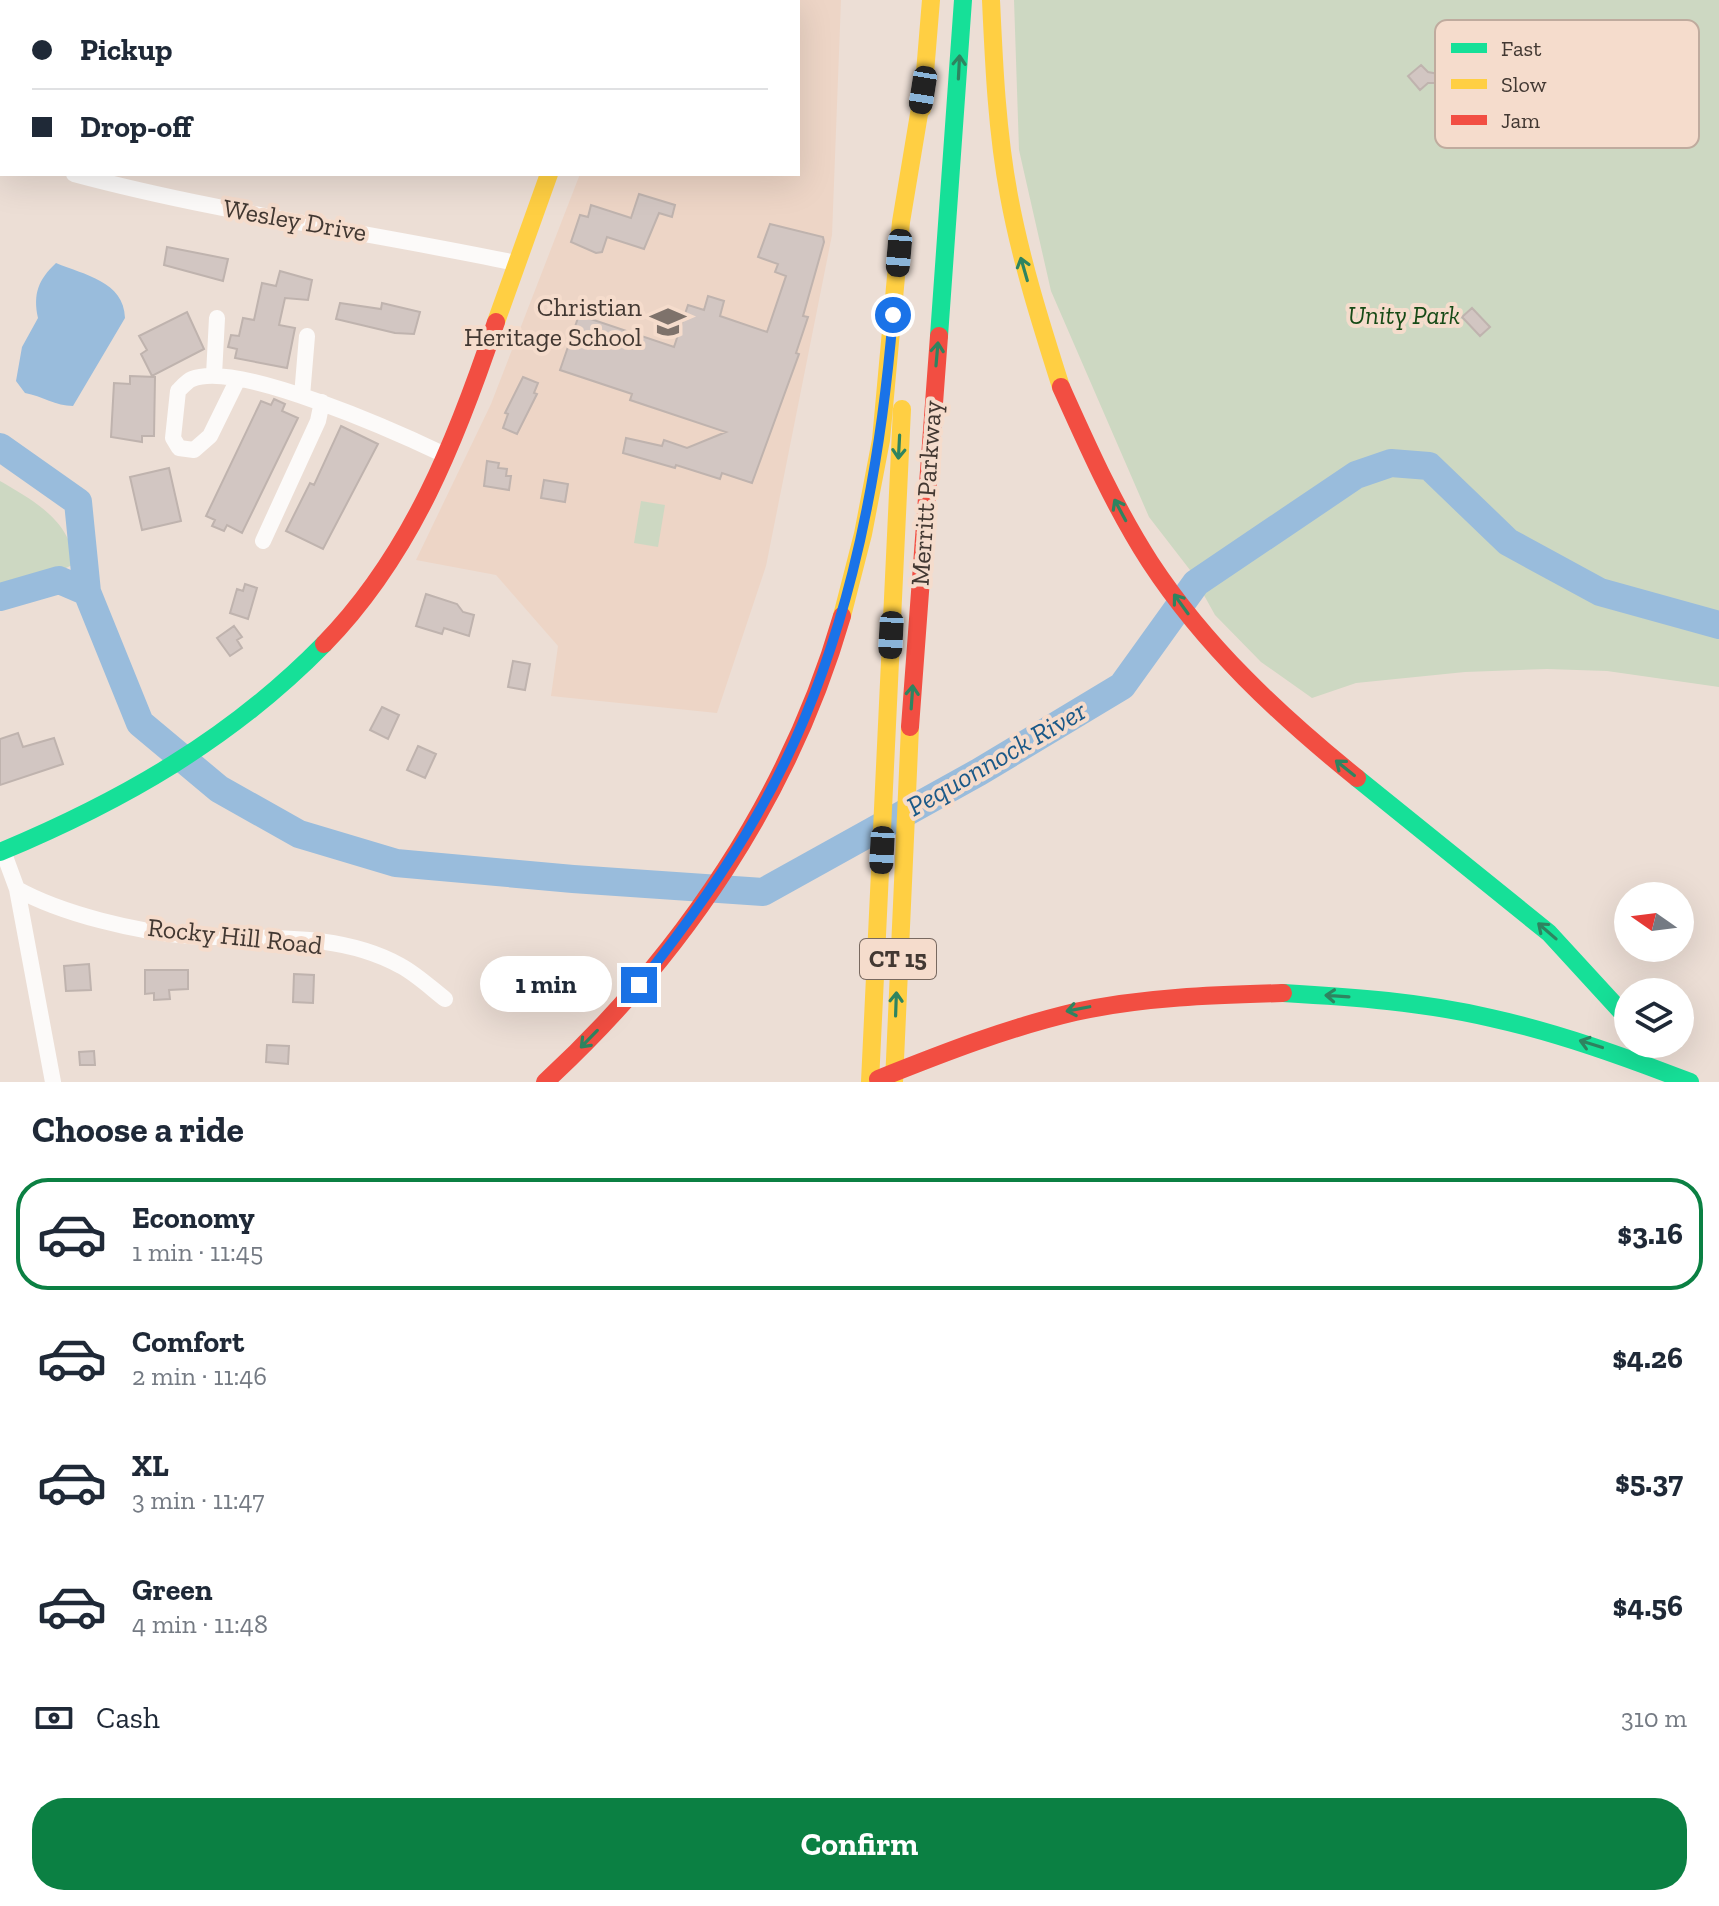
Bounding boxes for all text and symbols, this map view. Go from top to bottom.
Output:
legend [1435,20,1699,148]
text: Pickup [80,32,172,68]
text: Fast [1501,35,1542,62]
one-way arrow [952,54,967,81]
car [907,64,939,116]
text: Slow [1501,71,1547,98]
text: Jam [1501,107,1540,134]
text: Drop-off [80,109,192,145]
street label: Wesley Drive [221,192,369,248]
car [885,228,913,278]
one-way arrow [1016,256,1031,282]
place label: Christian Heritage School [464,291,642,353]
route start [875,297,911,333]
park label: Unity Park [1348,299,1460,331]
school or university icon: Christian Heritage School [649,303,687,341]
one-way arrow [930,341,945,368]
street label: Merritt Parkway [904,399,948,587]
one-way arrow [892,433,907,460]
one-way arrow [1112,498,1128,522]
one-way arrow [1173,593,1189,615]
car [878,610,904,660]
one-way arrow [905,684,920,711]
water label: Pequonnock River [901,694,1092,823]
one-way arrow [1335,759,1356,776]
car [869,825,895,875]
north arrow [1614,882,1694,962]
map controls [1614,882,1694,1058]
street label: Rocky Hill Road [146,911,324,961]
one-way arrow [1538,922,1558,940]
road number: CT 15 [860,939,936,979]
callout: 1 min [479,957,611,1013]
route end [621,967,657,1003]
text: 1 min [515,968,577,1000]
button: layers [1614,978,1694,1058]
one-way arrow [1324,988,1351,1003]
one-way arrow [889,991,904,1018]
one-way arrow [1066,1003,1091,1018]
one-way arrow [580,1029,599,1048]
one-way arrow [1579,1036,1605,1051]
text: Choose a ride [32,1108,244,1151]
icon: car [36,1198,108,1270]
text: Economy [132,1200,255,1236]
text: $3.16 [1617,1216,1683,1252]
text: 1 min · 11:45 [132,1236,263,1268]
icon: car [36,1322,108,1394]
text: Comfort [132,1324,244,1360]
text: $4.26 [1612,1340,1683,1376]
text: 2 min · 11:46 [132,1360,267,1392]
icon: car [36,1446,108,1518]
text: XL [132,1448,169,1484]
text: $5.37 [1615,1464,1683,1500]
text: 3 min · 11:47 [132,1484,264,1516]
icon: car [36,1570,108,1642]
text: Green [132,1572,212,1608]
text: $4.56 [1613,1588,1683,1624]
text: 4 min · 11:48 [132,1608,268,1640]
icon: cash [32,1696,76,1740]
text: Cash [96,1700,160,1736]
text: 310 m [1621,1702,1687,1734]
button: Confirm [32,1798,1687,1890]

